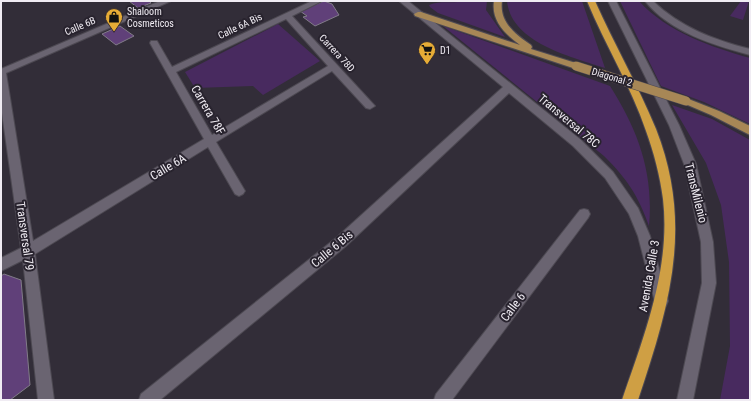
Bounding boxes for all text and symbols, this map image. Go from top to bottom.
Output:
place label: Shaloom Cosmeticos [127,6,174,29]
shop icon: Shaloom Cosmeticos [104,7,124,32]
street label: Calle 6A Bis [216,11,264,41]
street label: Calle 6B [63,15,97,37]
street label: Carrera 78D [317,32,357,74]
supermarket icon: D1 [417,40,437,65]
place label: D1 [440,45,451,56]
street label: Diagonal 2 [590,66,634,88]
street label: Carrera 78F [188,83,228,137]
street label: Transversal 78C [535,91,603,151]
street label: Calle 6A [148,151,189,183]
street label: TransMilenio [682,162,710,224]
street label: Transversal 79 [13,201,37,271]
street label: Calle 6 Bis [308,228,356,270]
street label: Avenida Calle 3 [636,239,662,313]
street label: Calle 6 [498,290,528,324]

